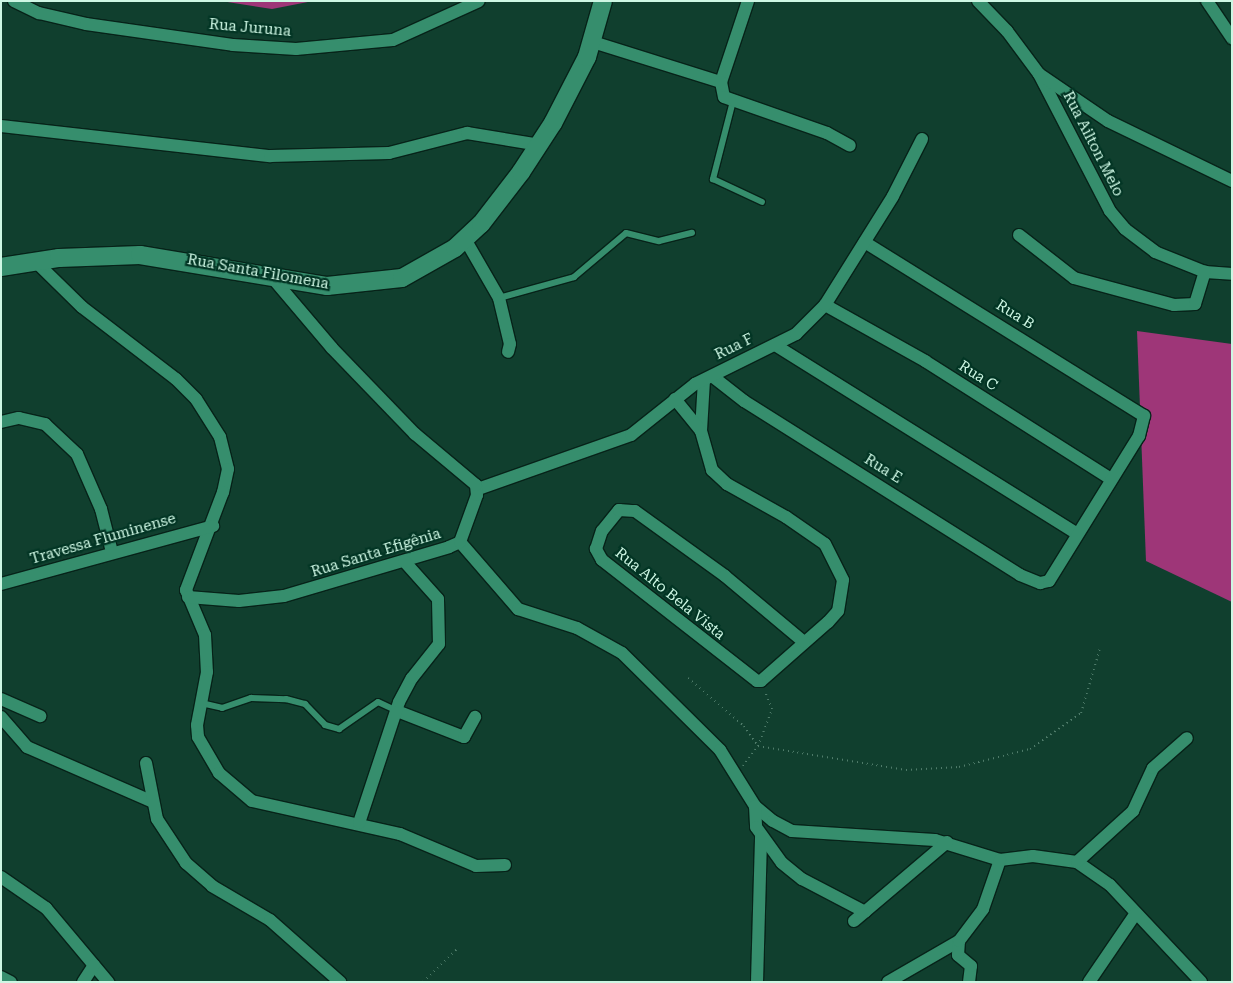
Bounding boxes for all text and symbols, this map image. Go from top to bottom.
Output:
street label: Rua Juruna [208,15,292,41]
street label: Rua Ailton Melo [1059,88,1127,200]
street label: Rua Santa Filomena [186,251,330,293]
street label: Rua B [993,296,1037,334]
street label: Rua F [712,330,756,364]
street label: Rua C [955,357,1001,395]
street label: Rua E [861,450,905,488]
street label: Travessa Fluminense [28,510,178,568]
street label: Rua Santa Efigênia [309,525,443,581]
street label: Rua Alto Bela Vista [611,544,729,644]

